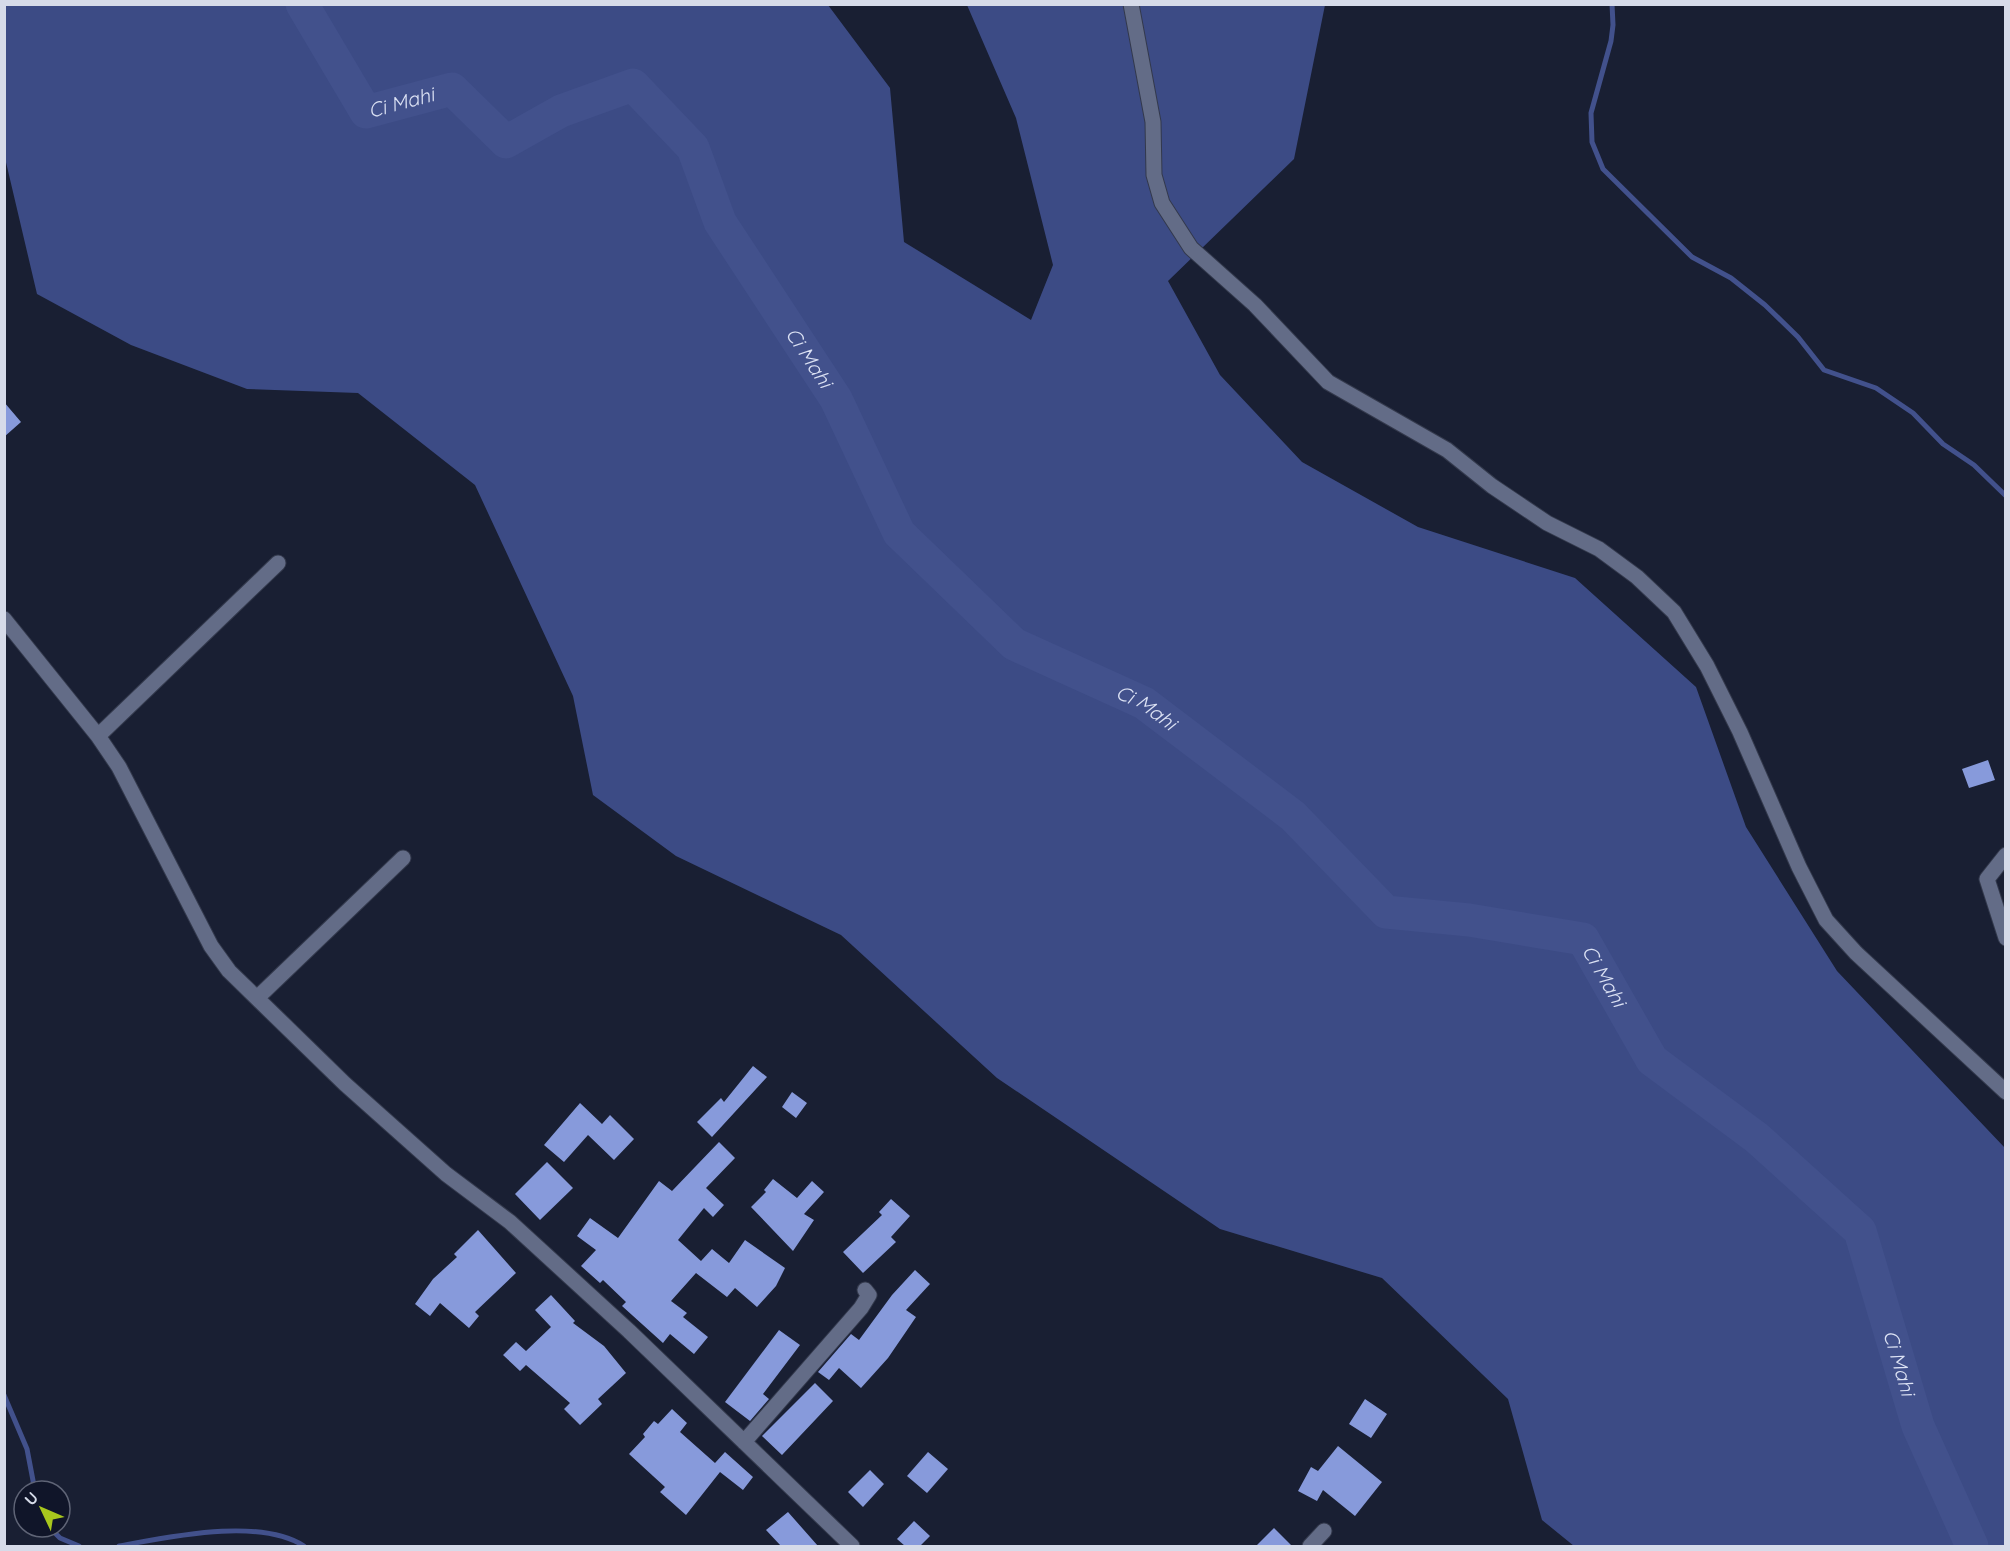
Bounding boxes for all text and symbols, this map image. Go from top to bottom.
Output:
water label: Ci Mahi [365,81,439,123]
water label: Ci Mahi [781,323,840,395]
water label: Ci Mahi [1112,679,1184,737]
water label: Ci Mahi [1577,940,1633,1013]
water label: Ci Mahi [1878,1327,1922,1401]
north arrow [12,1479,72,1539]
text: U [20,1488,42,1510]

